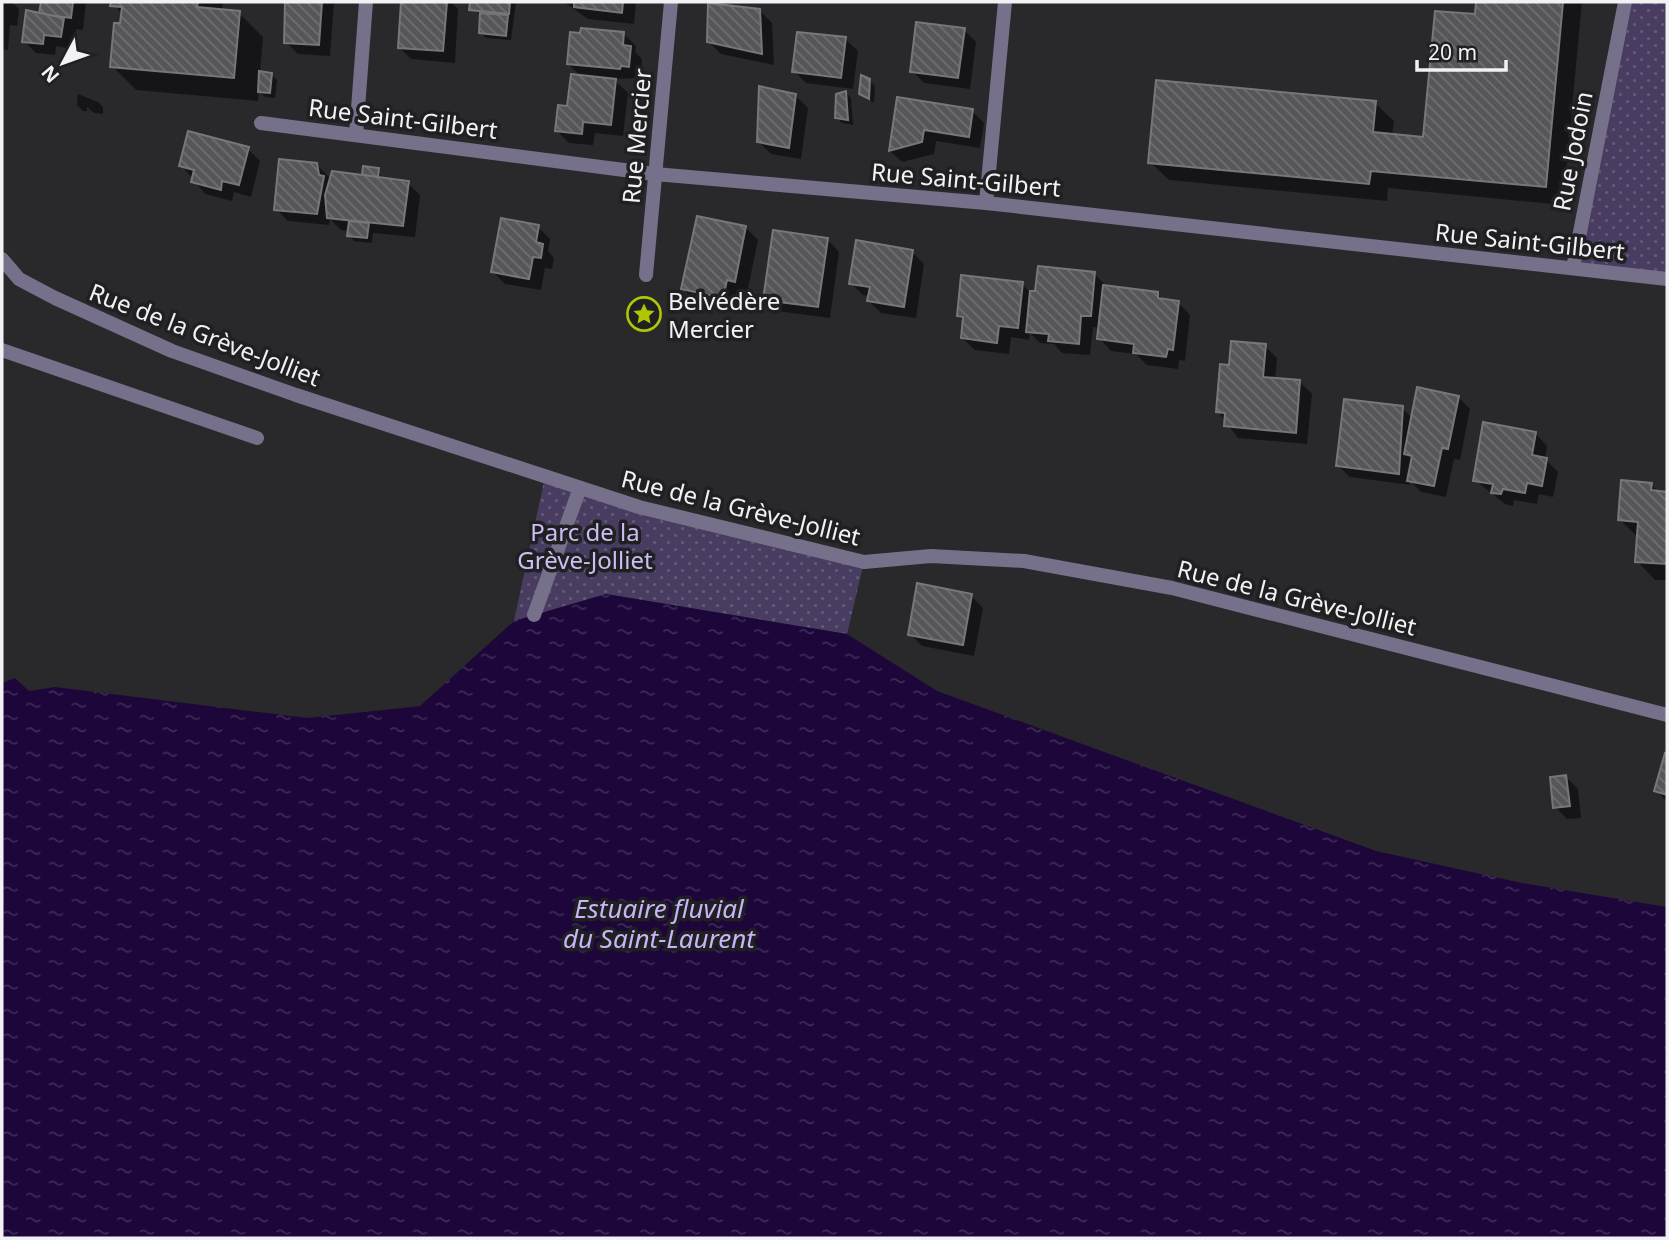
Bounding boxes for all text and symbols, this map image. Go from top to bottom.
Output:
north arrow [28,28,98,98]
scale bar [1417,28,1506,72]
text: 20 m [1428,38,1477,66]
text: N [35,60,65,89]
street label: Rue Mercier [614,67,658,205]
street label: Rue Jodoin [1544,89,1600,213]
street label: Rue Saint-Gilbert [307,90,500,146]
street label: Rue Saint-Gilbert [870,154,1063,204]
street label: Rue Saint-Gilbert [1434,215,1627,267]
street label: Rue de la Grève-Jolliet [85,275,326,393]
place label: Belvédère Mercier [668,284,780,345]
place icon: Belvédère Mercier [625,295,663,333]
street label: Rue de la Grève-Jolliet [618,461,864,553]
park label: Parc de la Grève-Jolliet [517,515,653,576]
street label: Rue de la Grève-Jolliet [1174,551,1420,643]
water label: Estuaire fluvial du Saint-Laurent [563,890,756,956]

